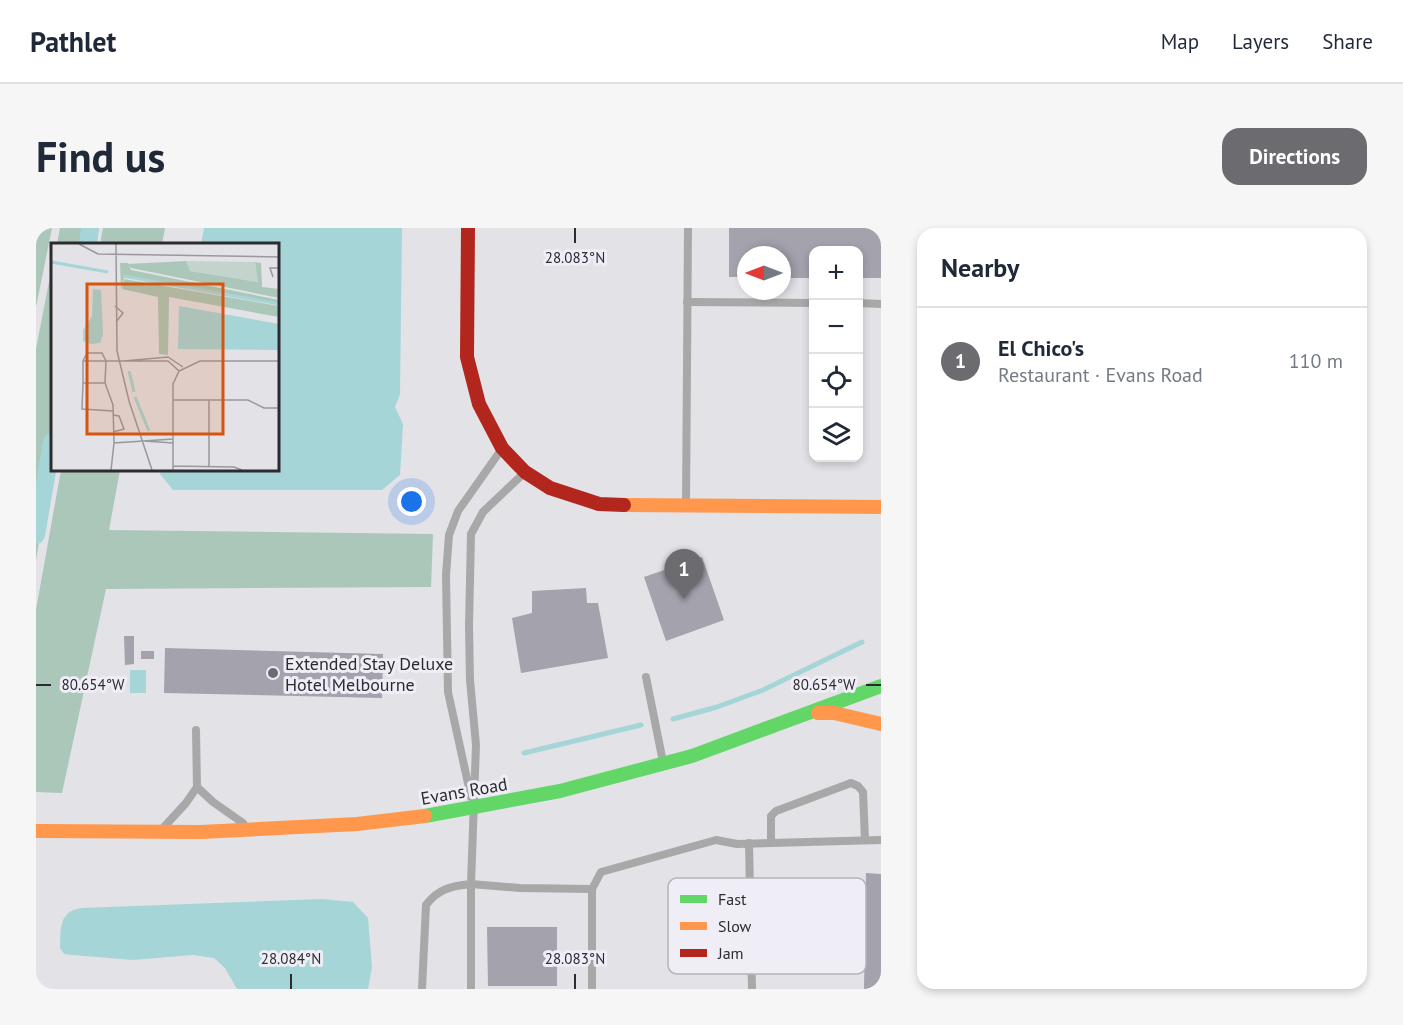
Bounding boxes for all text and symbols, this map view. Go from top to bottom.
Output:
text: Pathlet [30,23,116,60]
text: Map [1161,28,1199,55]
text: Layers [1232,28,1289,55]
text: Share [1322,28,1373,55]
button: Directions [1222,128,1367,185]
text: Find us [36,129,165,184]
inset map [51,243,279,471]
north arrow [737,246,791,300]
map controls [809,246,863,462]
button: + [809,246,863,300]
text: 28.083°N [545,248,605,267]
text: Nearby [941,251,1019,284]
button: − [809,300,863,354]
text: El Chico's [998,334,1084,362]
text: 1 [955,348,966,374]
text: 110 m [1289,348,1343,374]
button: locate [809,354,863,408]
text: Restaurant · Evans Road [998,362,1203,388]
button: layers [809,408,863,462]
your location [397,487,426,516]
pin: 1 [664,550,704,599]
place label: Extended Stay Deluxe Hotel Melbourne [285,652,453,696]
marker: Extended Stay Deluxe Hotel Melbourne [266,666,280,680]
text: 80.654°W [62,675,125,694]
text: 80.654°W [793,675,856,694]
street label: Evans Road [419,772,509,810]
legend [668,878,866,974]
text: Fast [718,889,747,909]
text: Slow [718,916,752,936]
text: Jam [717,943,744,963]
text: 28.084°N [261,949,321,968]
text: 28.083°N [545,949,605,968]

